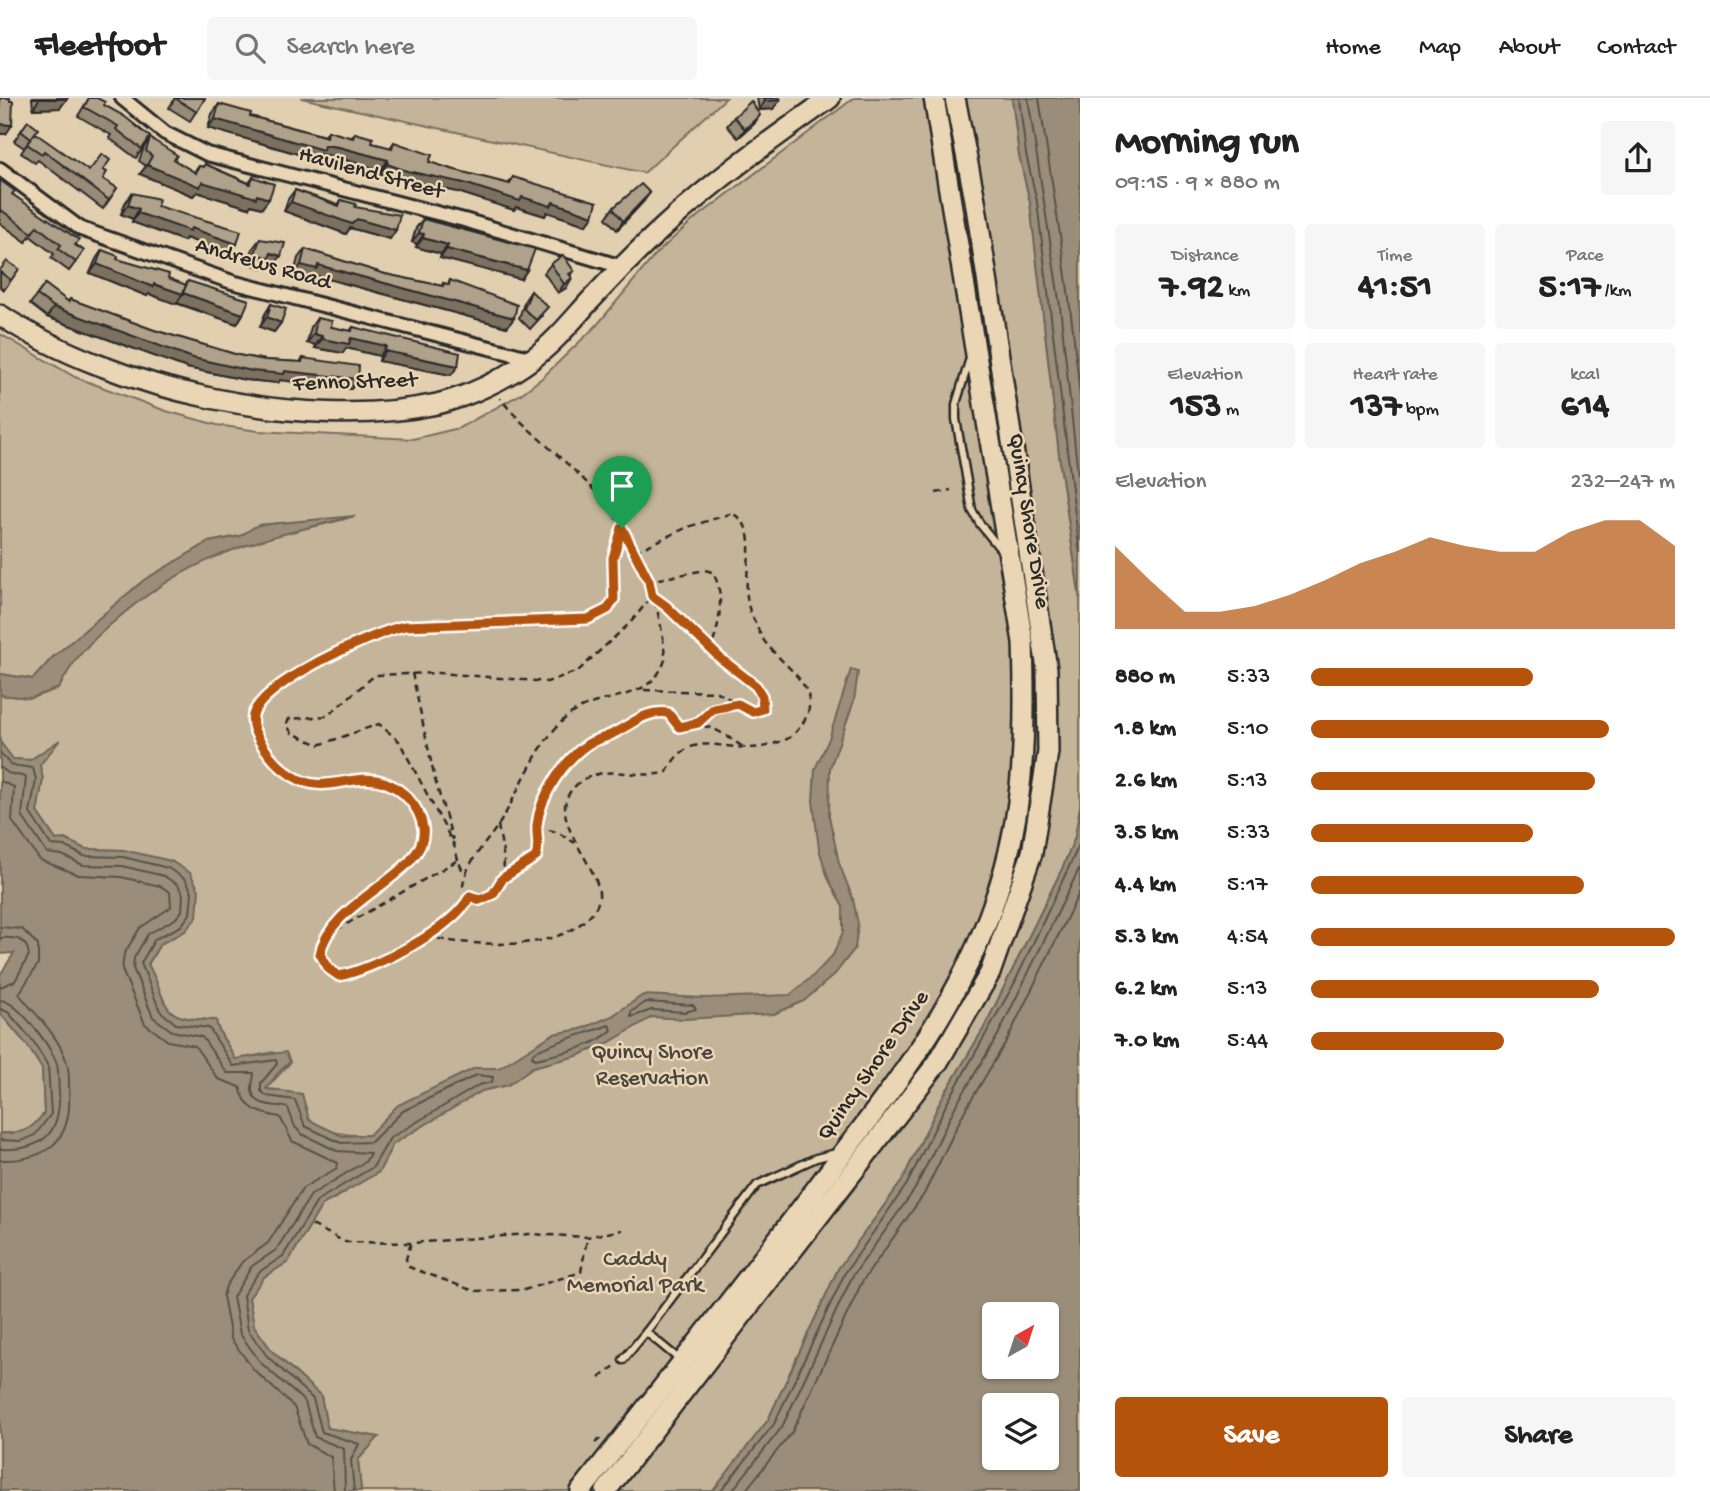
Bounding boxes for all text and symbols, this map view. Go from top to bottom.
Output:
search box [207,17,697,80]
text: Fleetfoot [35,29,165,67]
icon: search [231,29,269,67]
text: Search here [287,33,415,64]
text: Home [1325,34,1381,63]
text: Map [1419,34,1461,63]
text: About [1499,34,1559,63]
text: Contact [1597,34,1675,63]
button: share [1601,121,1675,195]
text: Morning run [1115,122,1299,166]
street label: Havilend Street [295,142,448,207]
text: 09:15 · 9 × 880 m [1115,170,1280,197]
street label: Andrews Road [192,233,335,298]
text: Distance [1171,245,1239,268]
text: Time [1378,245,1412,268]
text: Pace [1566,245,1604,268]
text: 7.92 [1160,268,1224,309]
text: 41:51 [1358,268,1432,309]
text: 5:17 [1539,268,1600,309]
text: km [1224,280,1250,303]
text: /km [1600,280,1631,303]
text: Elevation [1167,364,1243,387]
text: Heart rate [1352,364,1438,387]
text: kcal [1570,364,1600,387]
street label: Fenno Street [291,367,419,399]
text: 153 [1171,387,1221,428]
text: 137 [1351,387,1402,428]
text: 614 [1561,387,1609,428]
text: m [1221,399,1239,422]
text: bpm [1402,399,1439,422]
street label: Quincy Shore Drive [1001,431,1055,612]
pin [592,456,652,528]
icon: arrive [603,467,641,505]
text: Elevation [1115,469,1206,496]
text: 232–247 m [1571,469,1675,496]
text: 880 m [1115,664,1175,691]
text: 5:33 [1227,664,1270,691]
text: 1.8 km [1115,716,1176,743]
text: 5:10 [1227,716,1269,743]
text: 2.6 km [1115,768,1177,795]
text: 5:13 [1227,768,1268,795]
text: 3.5 km [1115,820,1178,847]
text: 5:33 [1227,820,1270,847]
text: 4.4 km [1115,872,1176,899]
text: 5:17 [1227,872,1268,899]
text: 5.3 km [1115,924,1178,951]
text: 4:54 [1227,924,1268,951]
text: 6.2 km [1115,976,1177,1003]
text: 5:13 [1227,976,1268,1003]
street label: Quincy Shore Drive [812,985,937,1146]
text: 7.0 km [1115,1028,1179,1055]
text: 5:44 [1227,1028,1268,1055]
park label: Quincy Shore Reservation [591,1040,714,1093]
park label: Caddy Memorial Park [567,1247,706,1300]
north arrow [982,1302,1059,1379]
map controls [982,1302,1059,1470]
button: layers [982,1393,1059,1470]
button: Save [1115,1397,1388,1477]
button: Share [1402,1397,1675,1477]

